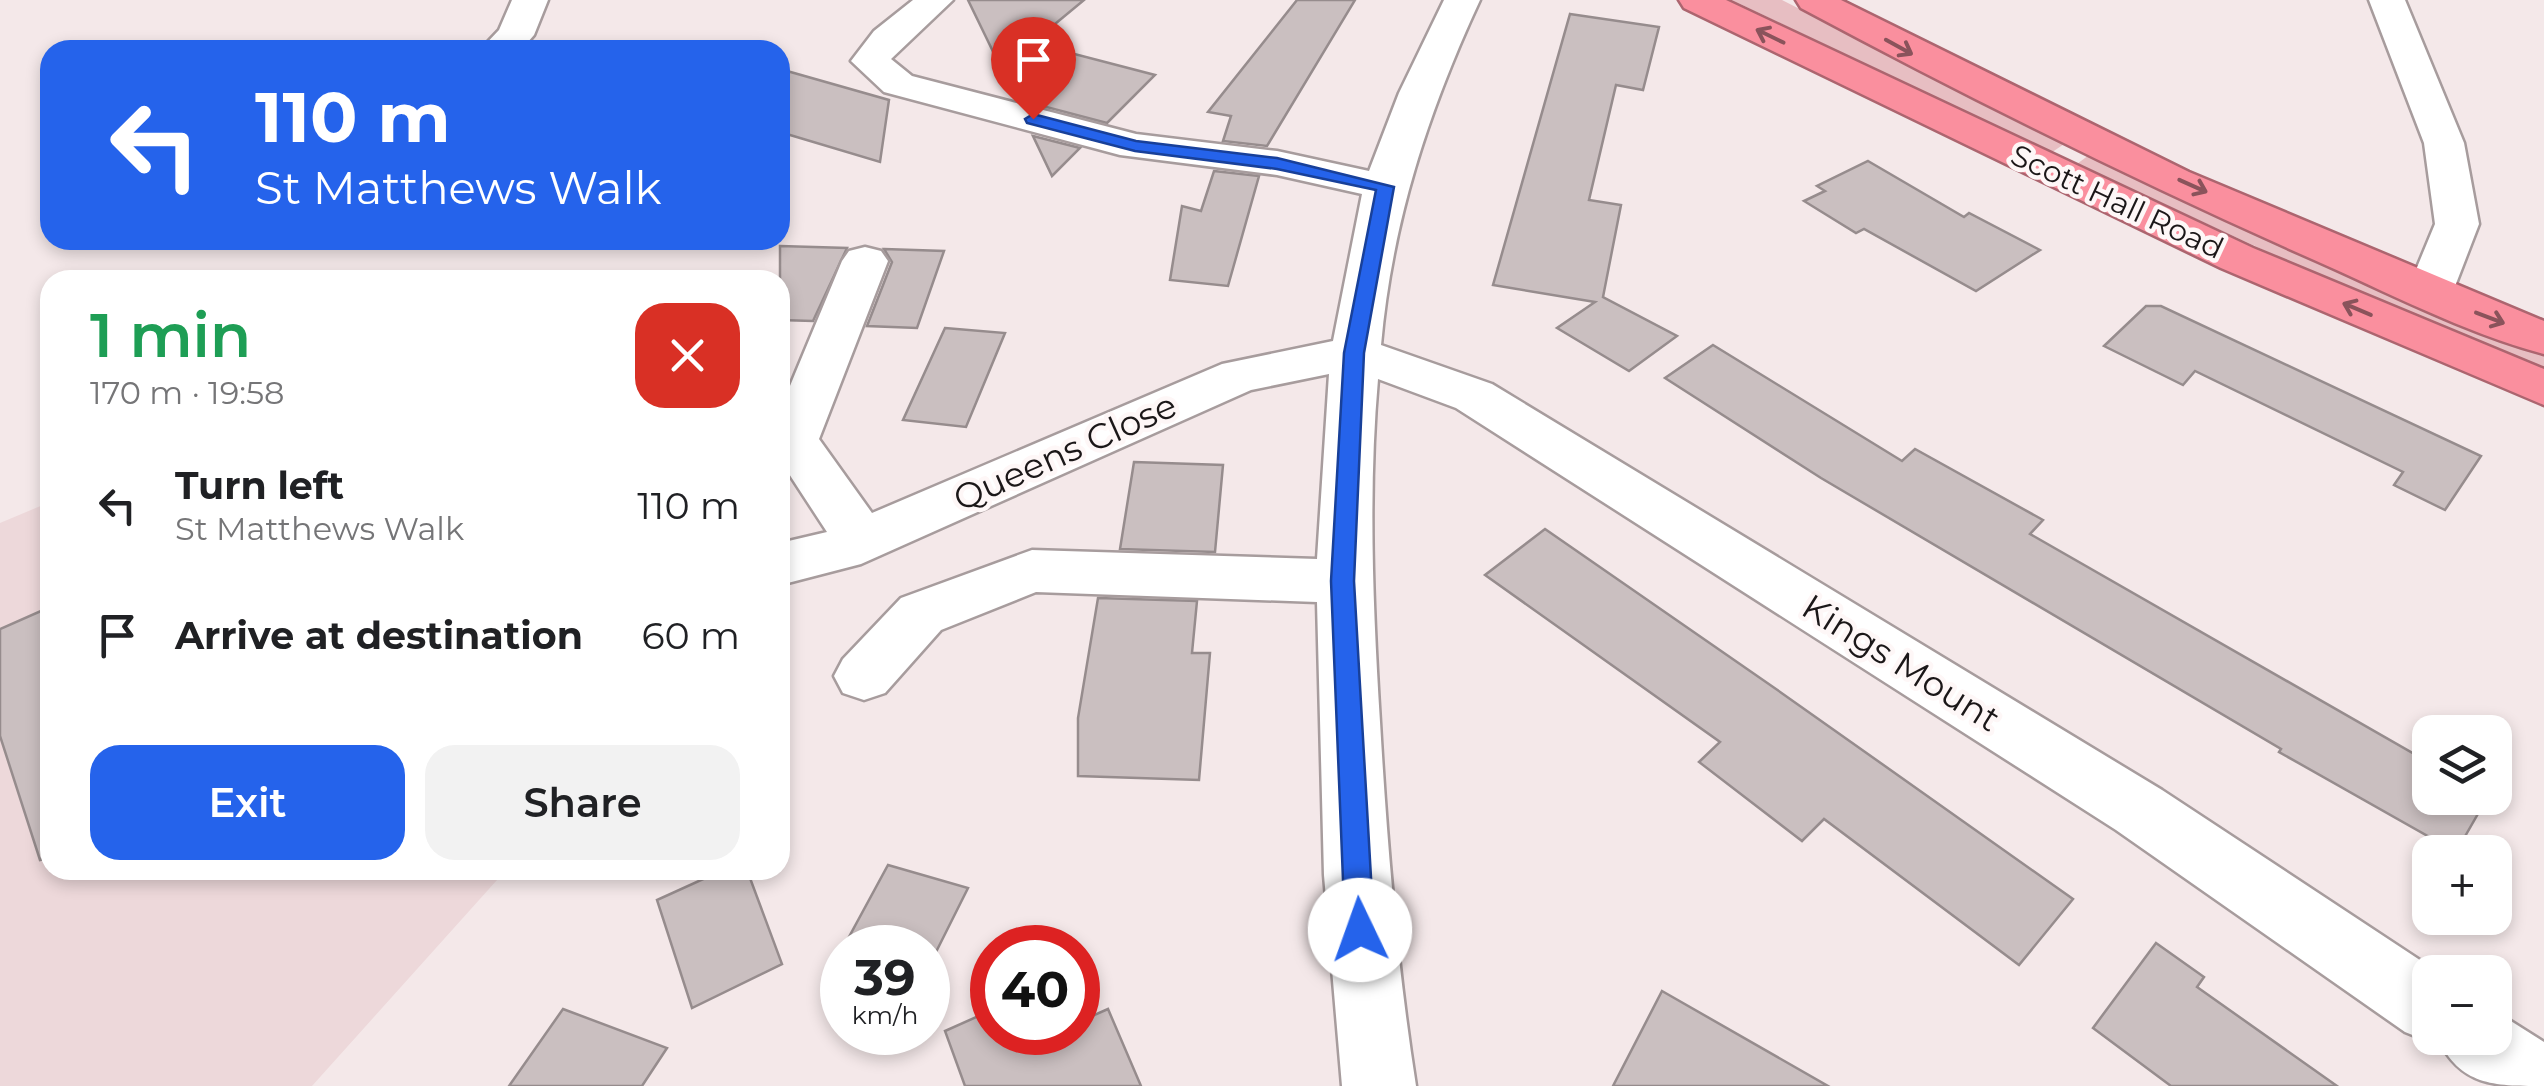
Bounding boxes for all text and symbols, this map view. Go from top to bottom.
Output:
pin [991,17,1076,120]
one-way arrow [1756,25,1786,44]
icon: arrive [1006,32,1061,87]
one-way arrow [1884,37,1914,57]
text: 110 m [255,74,451,160]
icon: left [90,80,220,210]
street label: Scott Hall Road [2005,136,2229,267]
text: St Matthews Walk [255,160,661,215]
one-way arrow [2177,178,2207,197]
text: 1 min [90,299,251,372]
one-way arrow [2343,299,2373,317]
button: close [635,303,740,408]
one-way arrow [2474,310,2505,328]
text: 170 m · 19:58 [90,373,284,412]
street label: Queens Close [947,383,1183,520]
text: Turn left [175,462,344,509]
icon: left [90,478,145,533]
text: 110 m [637,482,740,529]
text: St Matthews Walk [175,509,464,548]
street label: Kings Mount [1794,585,2008,740]
icon: arrive [90,608,145,663]
text: Arrive at destination [175,612,583,659]
text: 60 m [641,612,740,659]
map controls [2412,715,2512,1055]
button: layers [2412,715,2512,815]
button: Exit [90,745,405,860]
button: Share [425,745,740,860]
button: + [2412,835,2512,935]
position arrow [1308,878,1412,982]
speed limit sign: 40 [970,925,1100,1055]
text: 39 [854,947,916,1008]
button: − [2412,955,2512,1055]
text: km/h [852,1000,918,1030]

